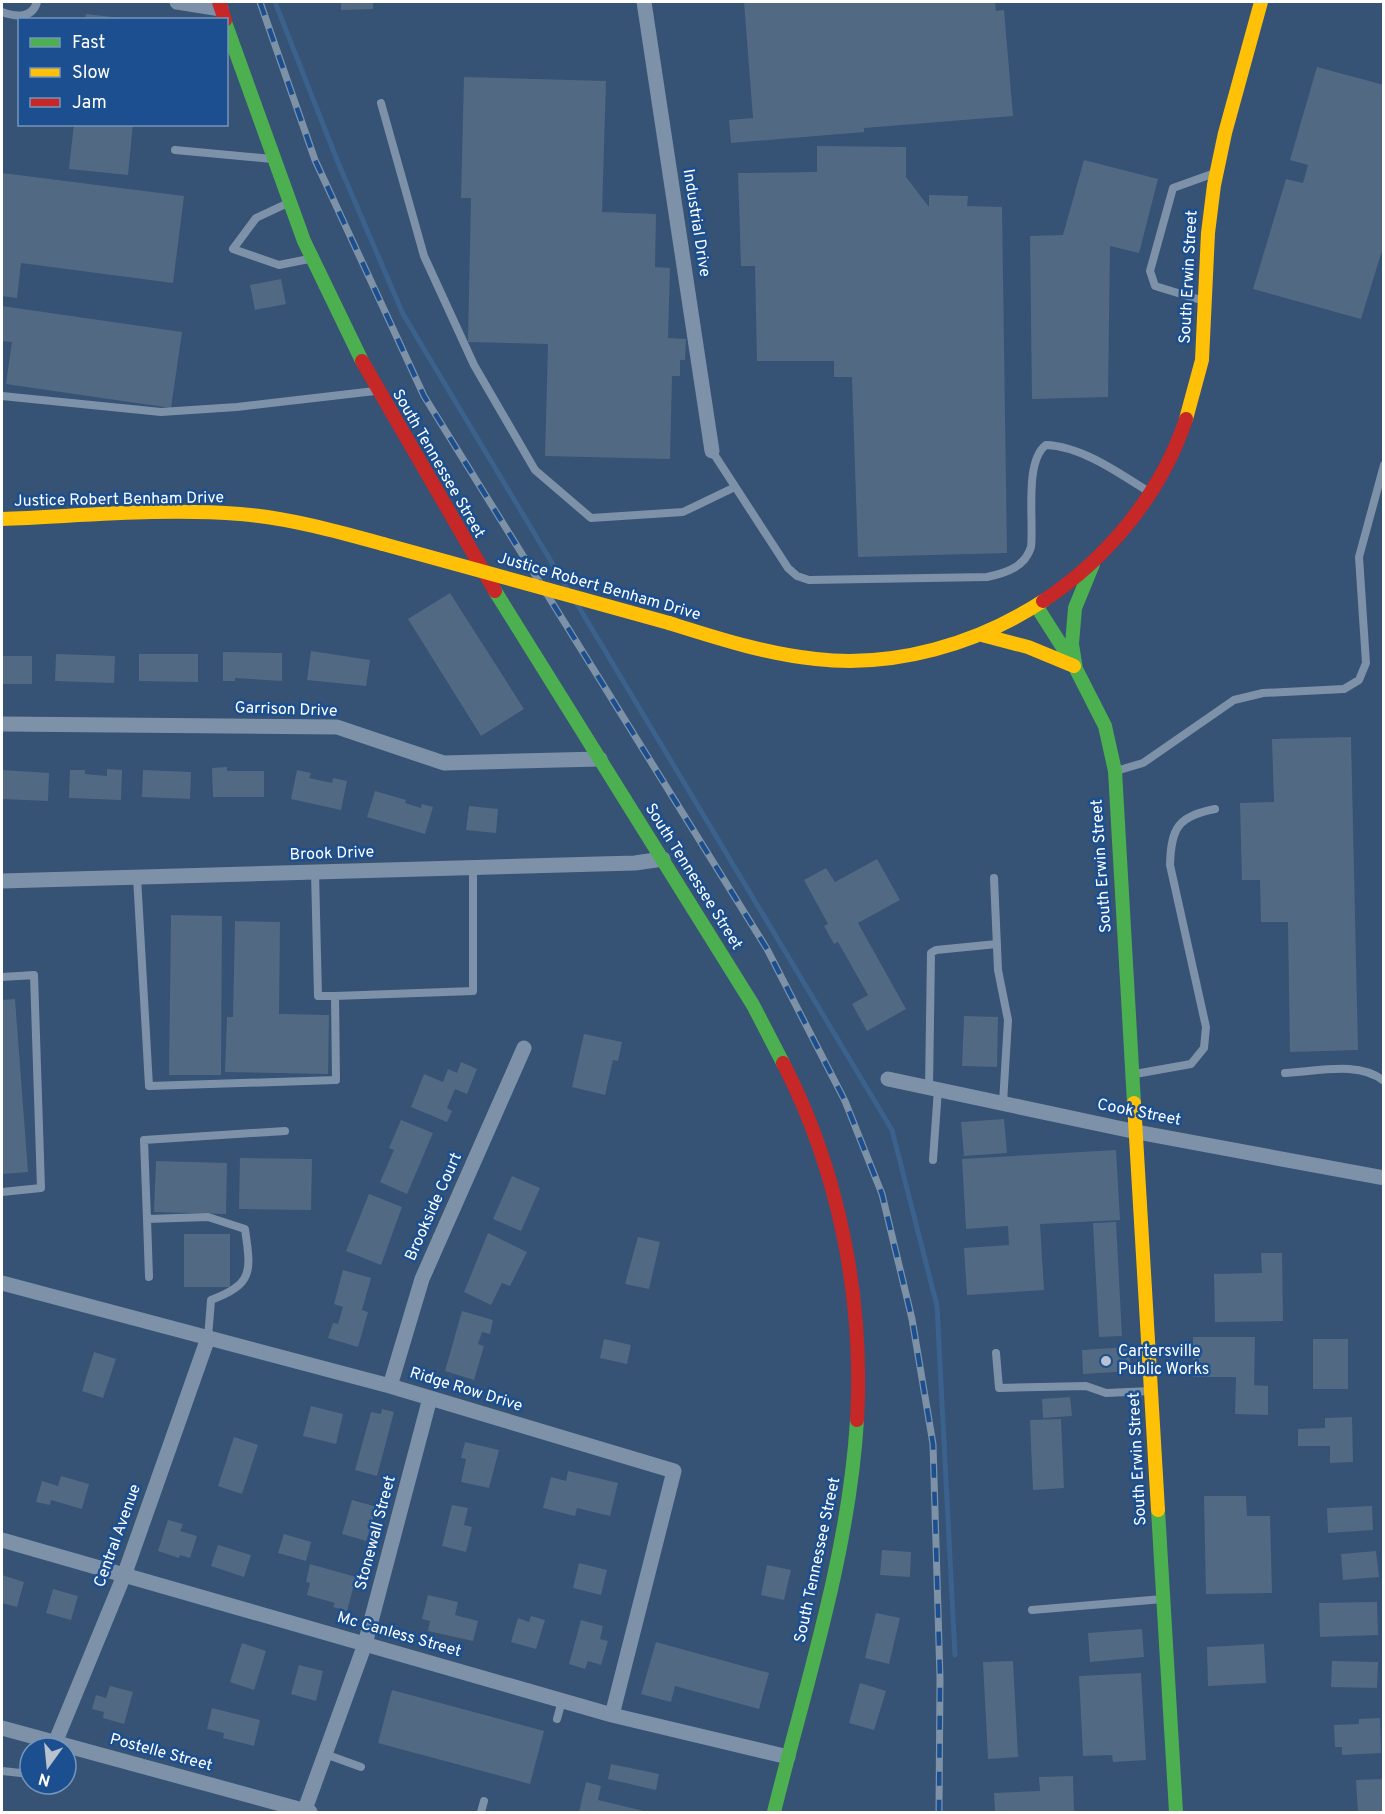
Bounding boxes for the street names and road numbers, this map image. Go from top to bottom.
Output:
street label: Industrial Drive [678,168,714,278]
street label: South Erwin Street [1176,210,1202,344]
street label: South Tennessee Street [387,386,489,542]
street label: Justice Robert Benham Drive [14,488,224,512]
street label: Justice Robert Benham Drive [495,548,703,626]
street label: Garrison Drive [234,698,338,722]
street label: South Erwin Street [1087,799,1117,933]
street label: South Tennessee Street [640,800,746,954]
street label: Brook Drive [289,843,375,865]
street label: Cook Street [1095,1095,1183,1131]
street label: Brookside Court [401,1150,467,1264]
street label: Ridge Row Drive [407,1363,525,1417]
street label: South Erwin Street [1125,1392,1151,1526]
street label: Stonewall Street [351,1474,401,1592]
street label: South Tennessee Street [791,1475,845,1645]
street label: Central Avenue [90,1482,146,1590]
street label: Mc Canless Street [335,1608,463,1662]
street label: Postelle Street [107,1730,215,1776]

